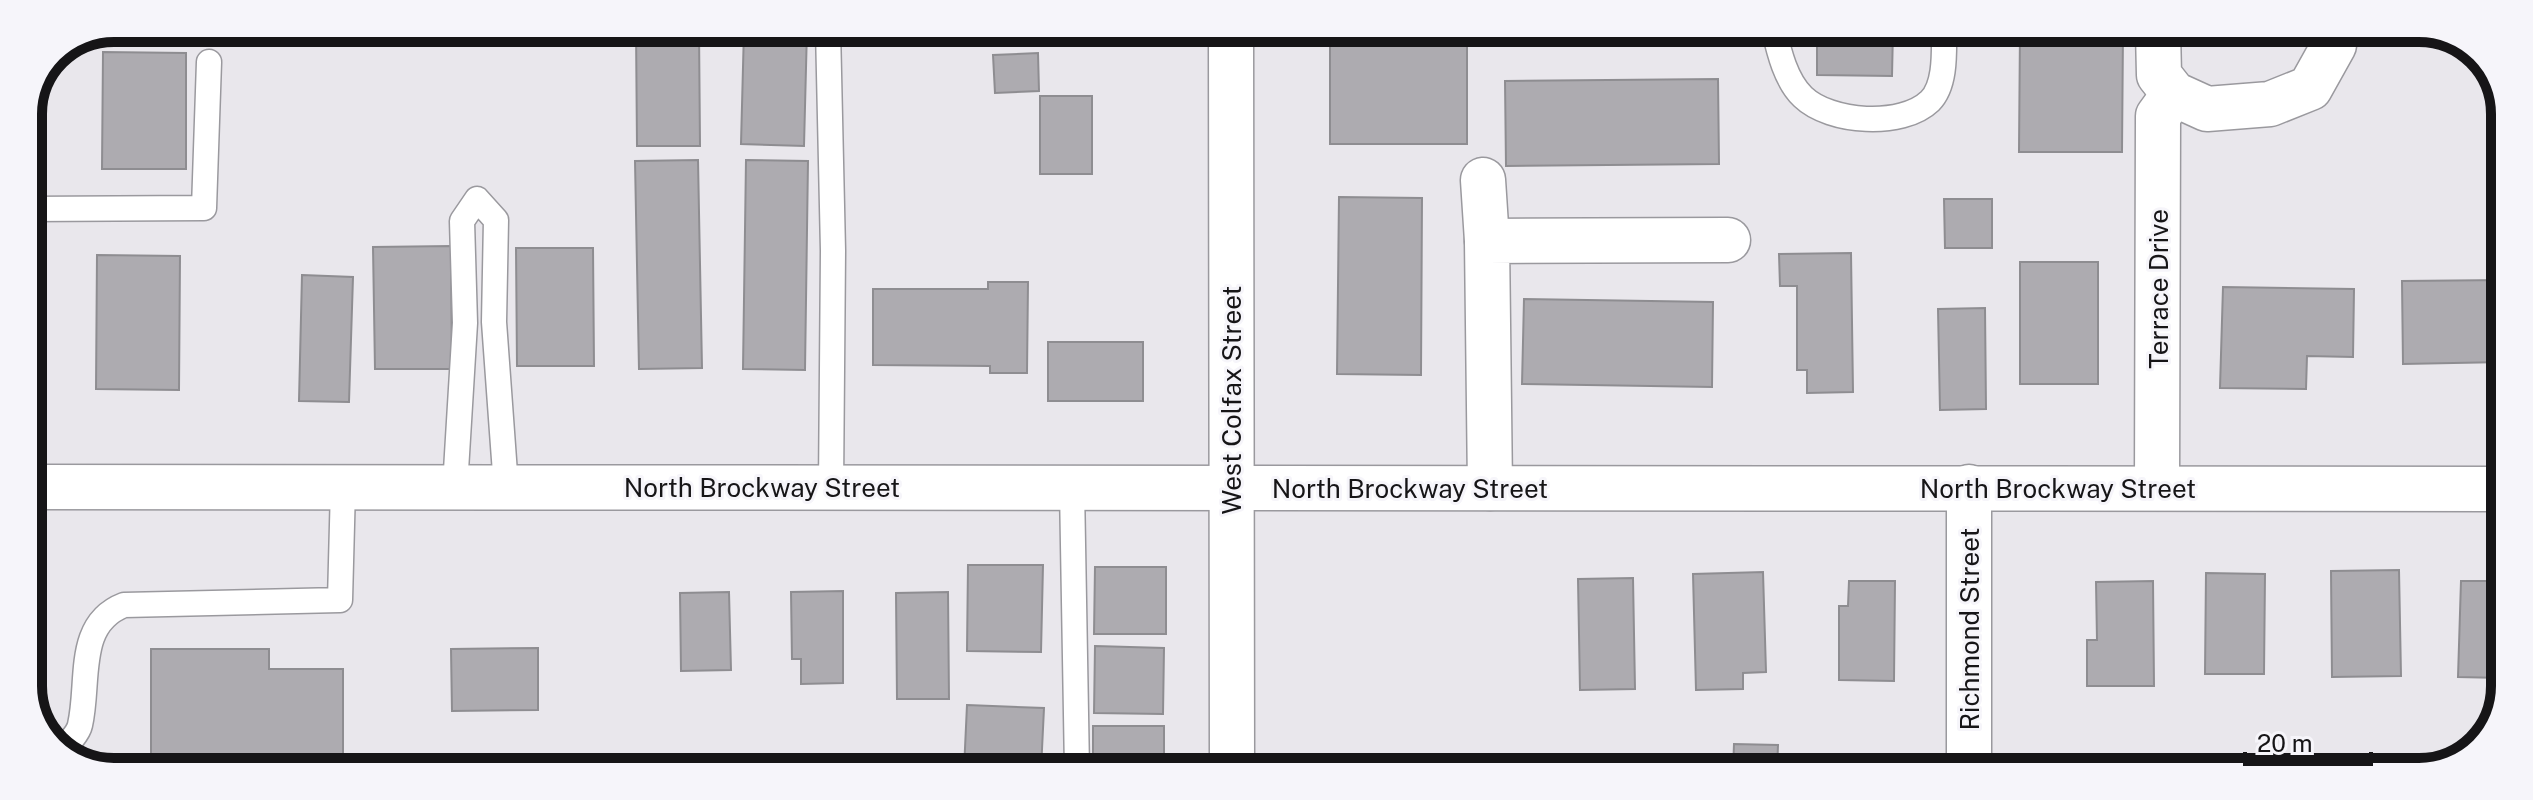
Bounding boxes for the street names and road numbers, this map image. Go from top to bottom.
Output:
street label: Terrace Drive [2143,209,2174,369]
street label: West Colfax Street [1216,286,1247,514]
street label: North Brockway Street [624,472,900,503]
street label: North Brockway Street [1272,473,1548,504]
street label: North Brockway Street [1920,473,2196,504]
street label: Richmond Street [1954,528,1985,730]

